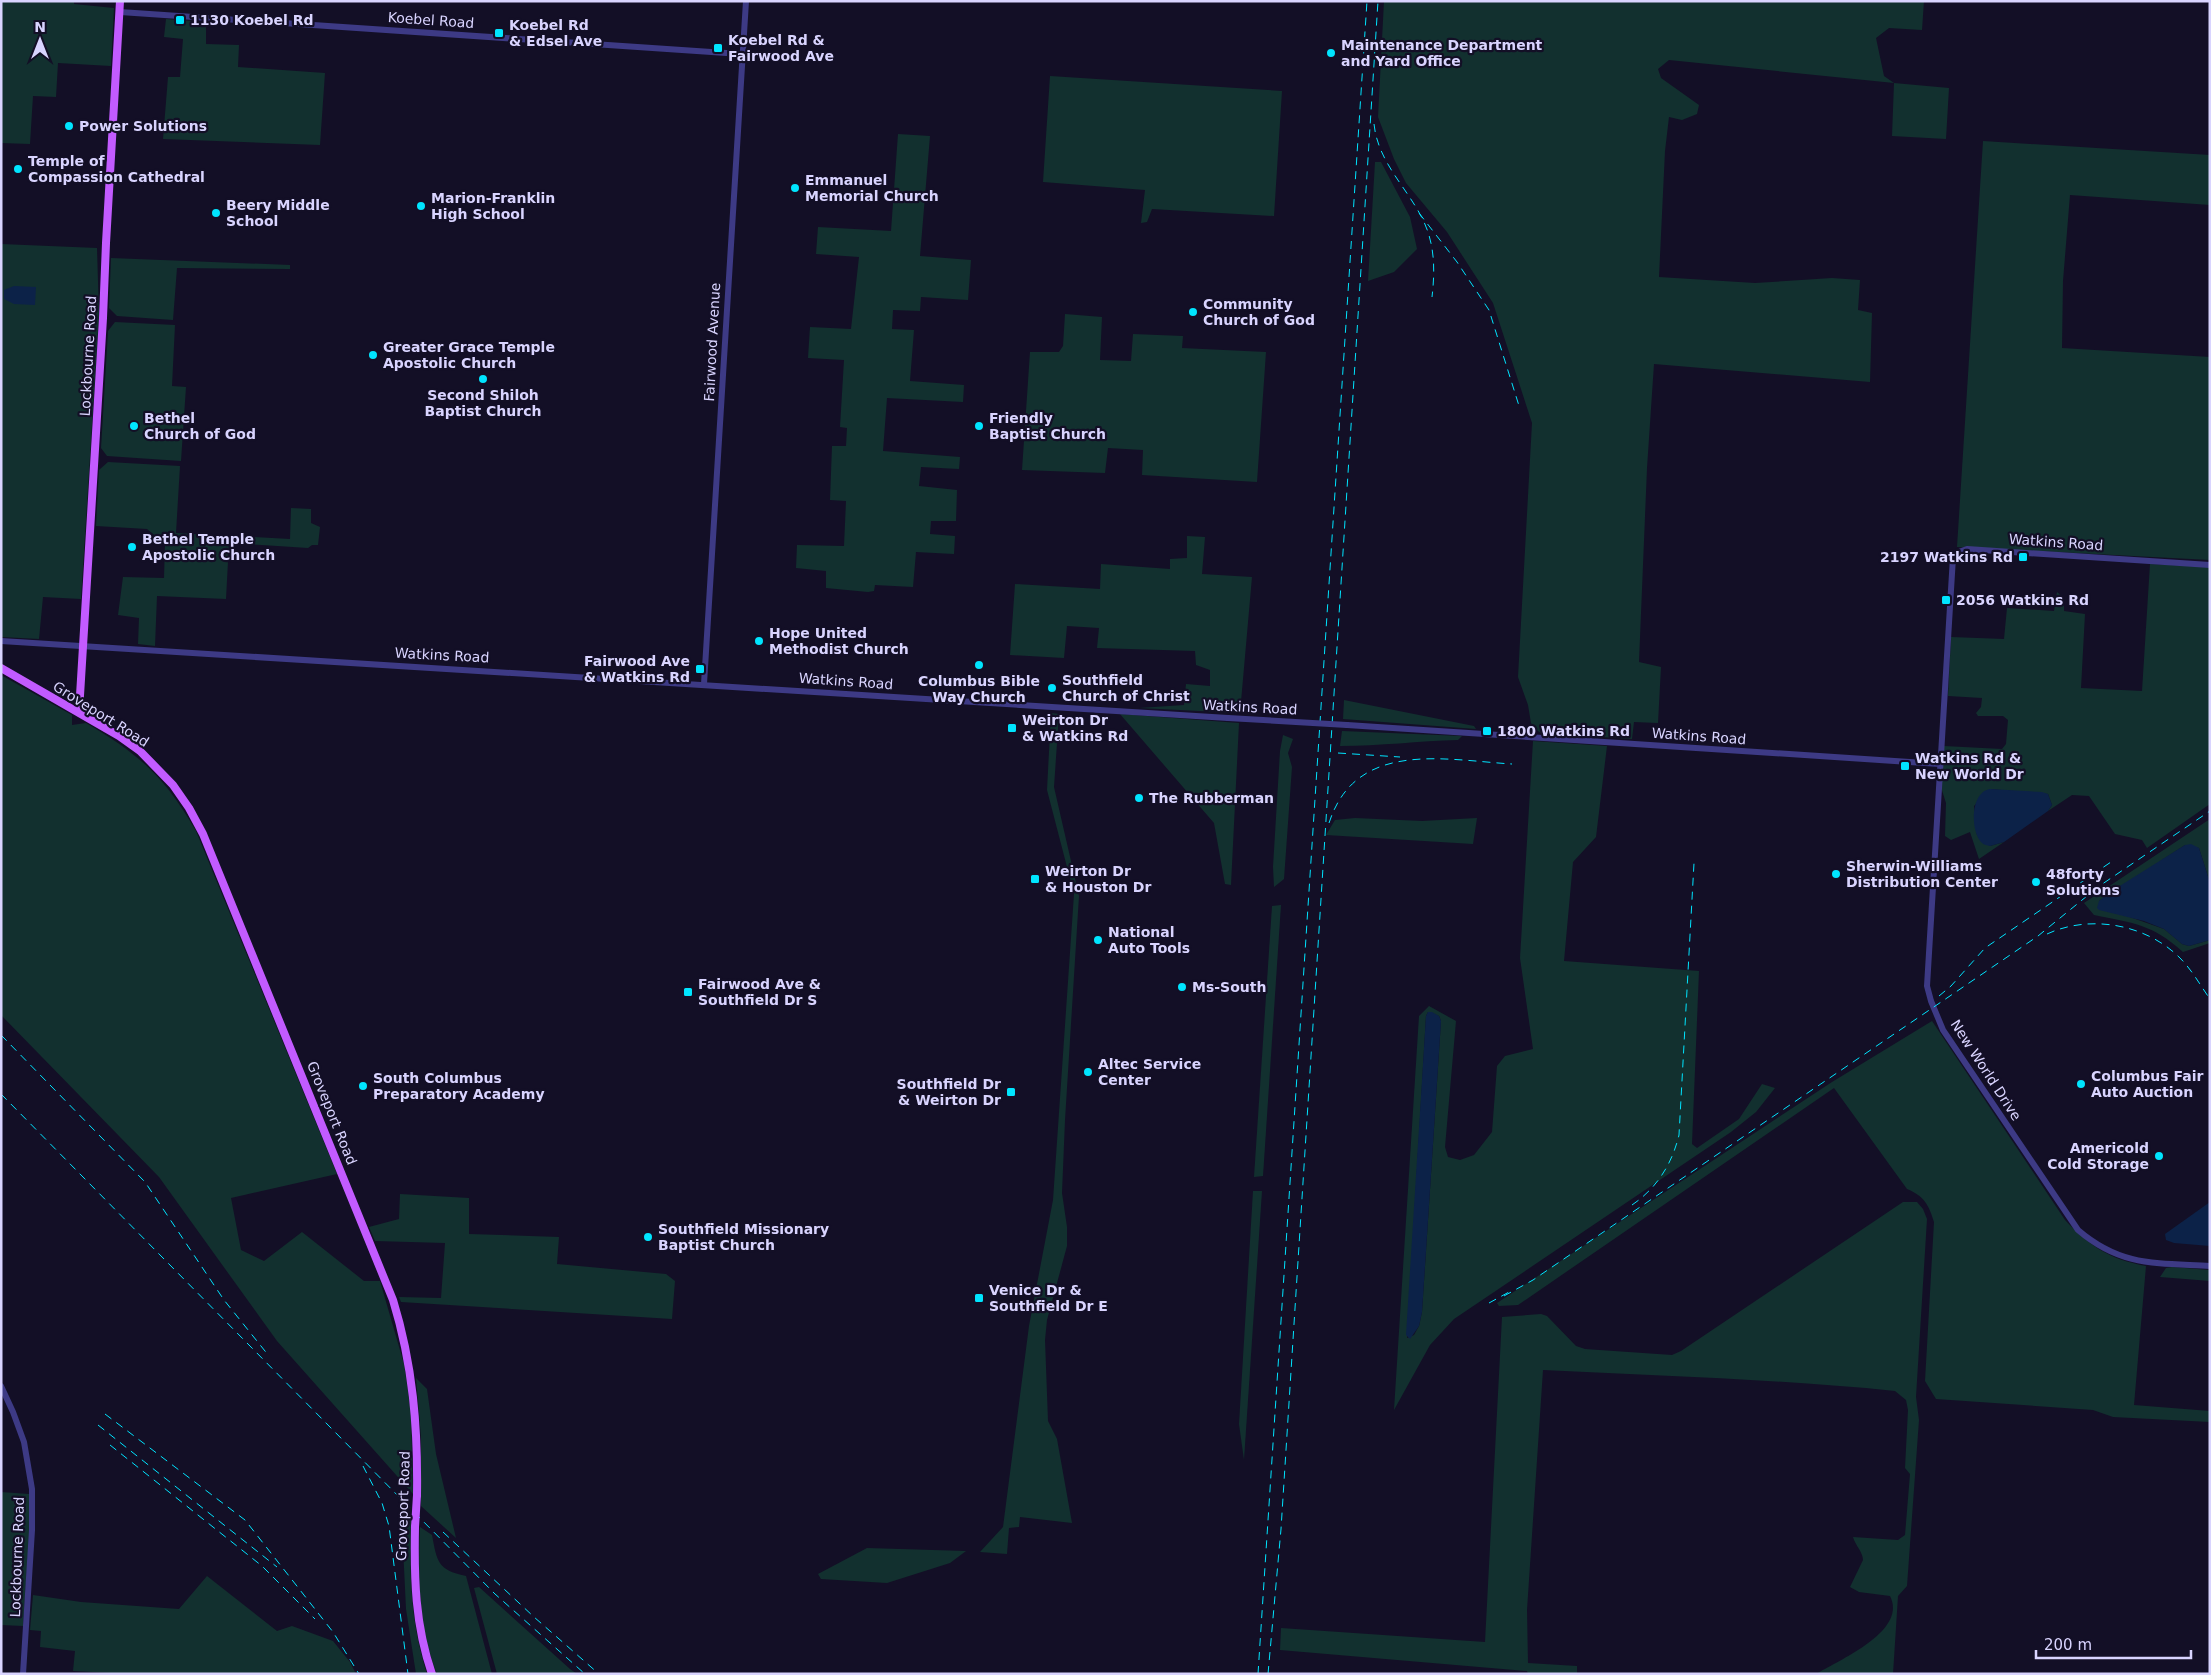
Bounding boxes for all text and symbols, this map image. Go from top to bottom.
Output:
street label: Koebel Road [387,9,475,31]
place label: 1130 Koebel Rd [190,12,314,28]
marker: 1130 Koebel Rd [174,14,186,26]
north arrow [15,15,65,65]
place label: Koebel Rd & Edsel Ave [509,17,602,49]
text: N [34,19,46,35]
marker: Koebel Rd & Edsel Ave [493,27,505,39]
place label: Koebel Rd & Fairwood Ave [728,32,834,64]
place label: Maintenance Department and Yard Office [1341,37,1543,69]
marker: Koebel Rd & Fairwood Ave [712,42,724,54]
marker: Maintenance Department and Yard Office [1325,47,1337,59]
place label: Power Solutions [79,118,207,134]
marker: Power Solutions [63,120,75,132]
place label: Temple of Compassion Cathedral [28,153,205,185]
marker: Temple of Compassion Cathedral [12,163,24,175]
place label: Emmanuel Memorial Church [805,172,939,204]
marker: Emmanuel Memorial Church [789,182,801,194]
place label: Marion-Franklin High School [431,190,555,222]
place label: Beery Middle School [226,197,330,229]
marker: Marion-Franklin High School [415,200,427,212]
marker: Beery Middle School [210,207,222,219]
street label: Fairwood Avenue [701,282,723,402]
street label: Lockbourne Road [77,295,99,417]
place label: Community Church of God [1203,296,1315,328]
marker: Community Church of God [1187,306,1199,318]
place label: Greater Grace Temple Apostolic Church [383,339,555,371]
marker: Greater Grace Temple Apostolic Church [367,349,379,361]
marker: Second Shiloh Baptist Church [477,373,489,385]
place label: Second Shiloh Baptist Church [425,387,541,419]
place label: Bethel Church of God [144,410,256,442]
place label: Friendly Baptist Church [989,410,1106,442]
marker: Bethel Church of God [128,420,140,432]
marker: Friendly Baptist Church [973,420,985,432]
place label: Bethel Temple Apostolic Church [142,531,275,563]
street label: Watkins Road [2008,531,2104,553]
marker: Bethel Temple Apostolic Church [126,541,138,553]
place label: 2197 Watkins Rd [1880,549,2013,565]
marker: 2197 Watkins Rd [2017,551,2029,563]
place label: 2056 Watkins Rd [1956,592,2089,608]
marker: 2056 Watkins Rd [1940,594,1952,606]
place label: Hope United Methodist Church [769,625,909,657]
marker: Hope United Methodist Church [753,635,765,647]
street label: Watkins Road [394,645,490,665]
place label: Fairwood Ave & Watkins Rd [584,653,690,685]
marker: Columbus Bible Way Church [973,659,985,671]
marker: Fairwood Ave & Watkins Rd [694,663,706,675]
street label: Watkins Road [798,670,894,692]
place label: Southfield Church of Christ [1062,672,1190,704]
place label: Columbus Bible Way Church [918,673,1040,705]
street label: Groveport Road [50,678,152,750]
marker: Southfield Church of Christ [1046,682,1058,694]
street label: Watkins Road [1202,697,1298,717]
place label: Weirton Dr & Watkins Rd [1022,712,1128,744]
marker: Weirton Dr & Watkins Rd [1006,722,1018,734]
place label: 1800 Watkins Rd [1497,723,1630,739]
marker: 1800 Watkins Rd [1481,725,1493,737]
street label: Watkins Road [1651,725,1747,747]
place label: Watkins Rd & New World Dr [1915,750,2024,782]
marker: Watkins Rd & New World Dr [1899,760,1911,772]
place label: The Rubberman [1149,790,1274,806]
marker: The Rubberman [1133,792,1145,804]
place label: Sherwin-Williams Distribution Center [1846,858,1998,890]
place label: Weirton Dr & Houston Dr [1045,863,1151,895]
place label: 48forty Solutions [2046,866,2120,898]
marker: Sherwin-Williams Distribution Center [1830,868,1842,880]
marker: Weirton Dr & Houston Dr [1029,873,1041,885]
marker: 48forty Solutions [2030,876,2042,888]
place label: National Auto Tools [1108,924,1190,956]
marker: National Auto Tools [1092,934,1104,946]
place label: Fairwood Ave & Southfield Dr S [698,976,821,1008]
place label: Ms-South [1192,979,1266,995]
marker: Ms-South [1176,981,1188,993]
marker: Fairwood Ave & Southfield Dr S [682,986,694,998]
street label: New World Drive [1947,1017,2025,1123]
place label: Altec Service Center [1098,1056,1201,1088]
street label: Groveport Road [304,1059,360,1167]
marker: Altec Service Center [1082,1066,1094,1078]
place label: Columbus Fair Auto Auction [2091,1068,2203,1100]
place label: South Columbus Preparatory Academy [373,1070,545,1102]
place label: Southfield Dr & Weirton Dr [897,1076,1001,1108]
marker: Columbus Fair Auto Auction [2075,1078,2087,1090]
marker: South Columbus Preparatory Academy [357,1080,369,1092]
marker: Southfield Dr & Weirton Dr [1005,1086,1017,1098]
place label: Americold Cold Storage [2047,1140,2149,1172]
marker: Americold Cold Storage [2153,1150,2165,1162]
place label: Southfield Missionary Baptist Church [658,1221,829,1253]
marker: Southfield Missionary Baptist Church [642,1231,654,1243]
place label: Venice Dr & Southfield Dr E [989,1282,1108,1314]
marker: Venice Dr & Southfield Dr E [973,1292,985,1304]
street label: Groveport Road [393,1451,413,1561]
street label: Lockbourne Road [7,1496,27,1618]
scale bar [2036,1628,2191,1660]
text: 200 m [2044,1636,2092,1654]

